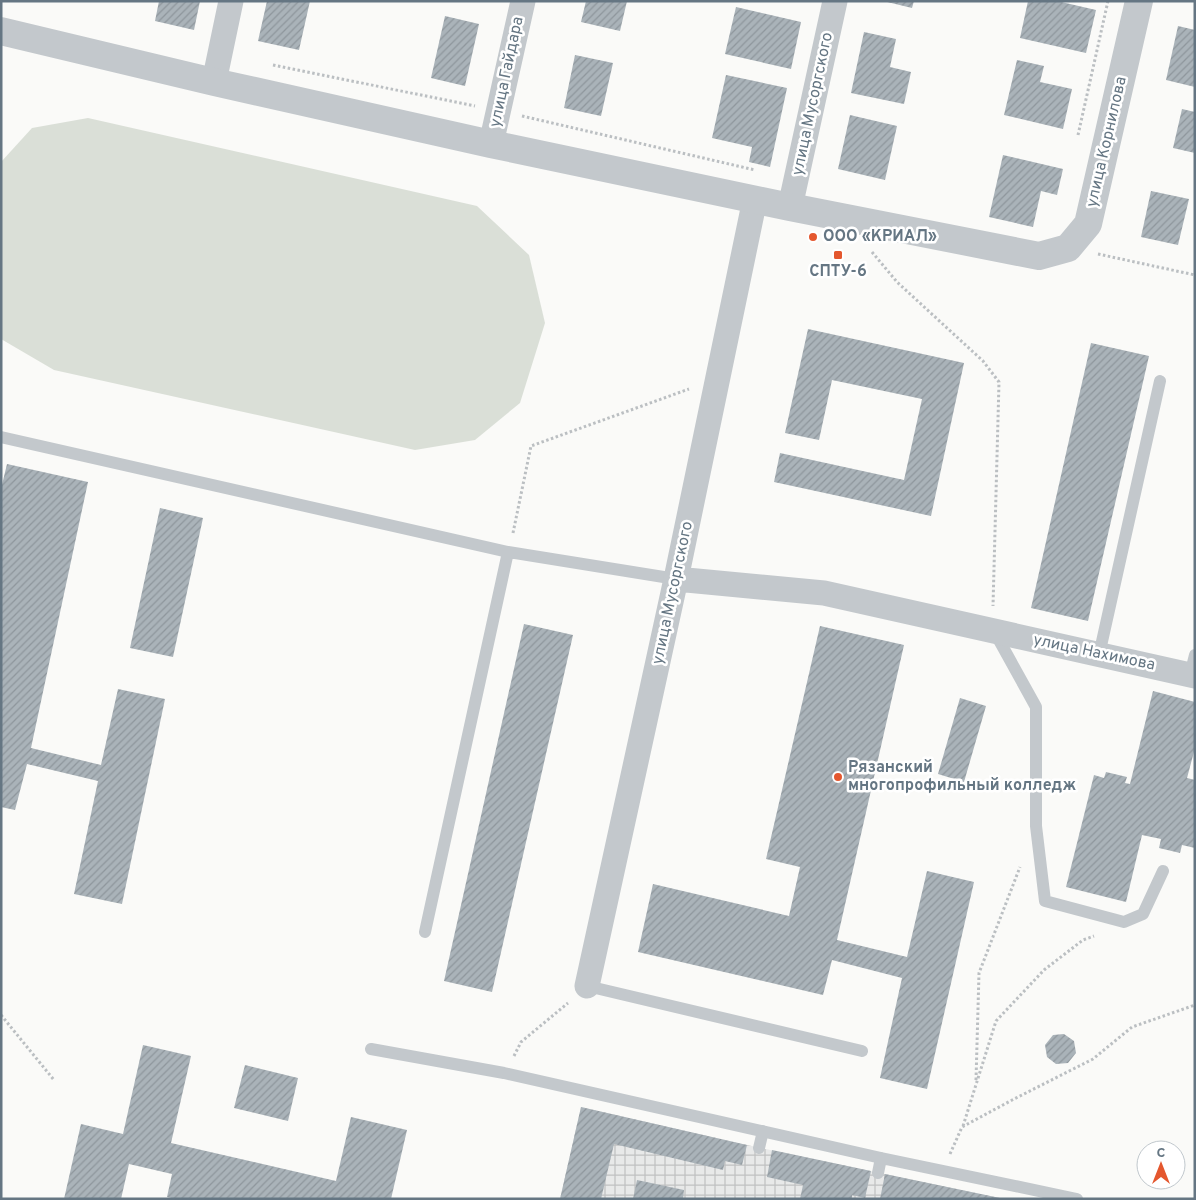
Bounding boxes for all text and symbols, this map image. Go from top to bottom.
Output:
street label: улица Гайдара [485,15,529,129]
street label: улица Мусоргского [788,30,838,177]
street label: улица Корнилова [1082,75,1132,209]
place label: ООО «КРИАЛ» [823,227,937,247]
marker: ООО «КРИАЛ» [807,231,819,243]
marker: СПТУ-6 [832,249,844,261]
place label: СПТУ-6 [809,262,867,282]
street label: улица Мусоргского [648,519,698,666]
street label: улица Нахимова [1031,630,1157,676]
place label: Рязанский многопрофильный колледж [848,758,1076,796]
marker: Рязанский многопрофильный колледж [832,771,844,783]
north arrow [1136,1140,1186,1190]
text: С [1157,1145,1166,1162]

